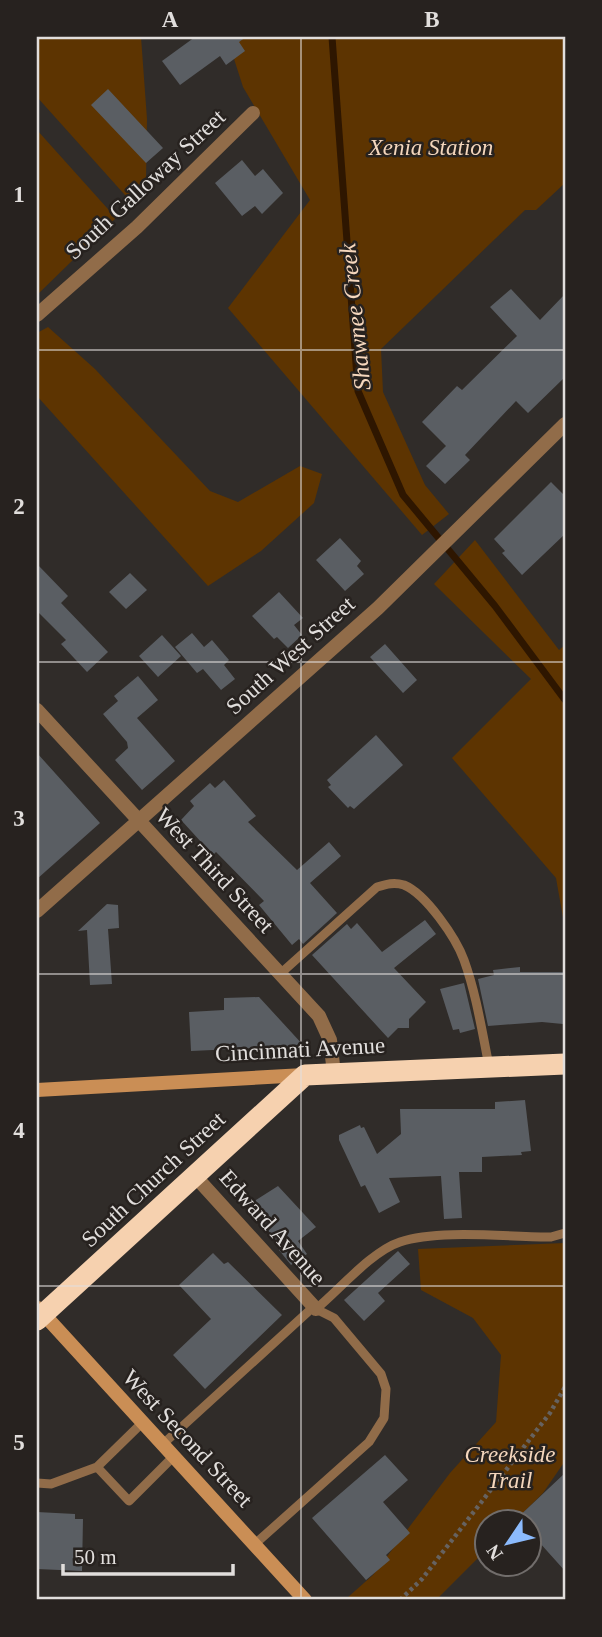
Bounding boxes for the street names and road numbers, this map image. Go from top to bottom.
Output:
street label: South Galloway Street [61,104,230,265]
street label: South West Street [221,591,360,719]
street label: West Third Street [151,803,279,938]
street label: Cincinnati Avenue [214,1033,386,1066]
street label: South Church Street [77,1106,231,1252]
street label: Edward Avenue [215,1165,331,1290]
street label: West Second Street [118,1365,258,1512]

